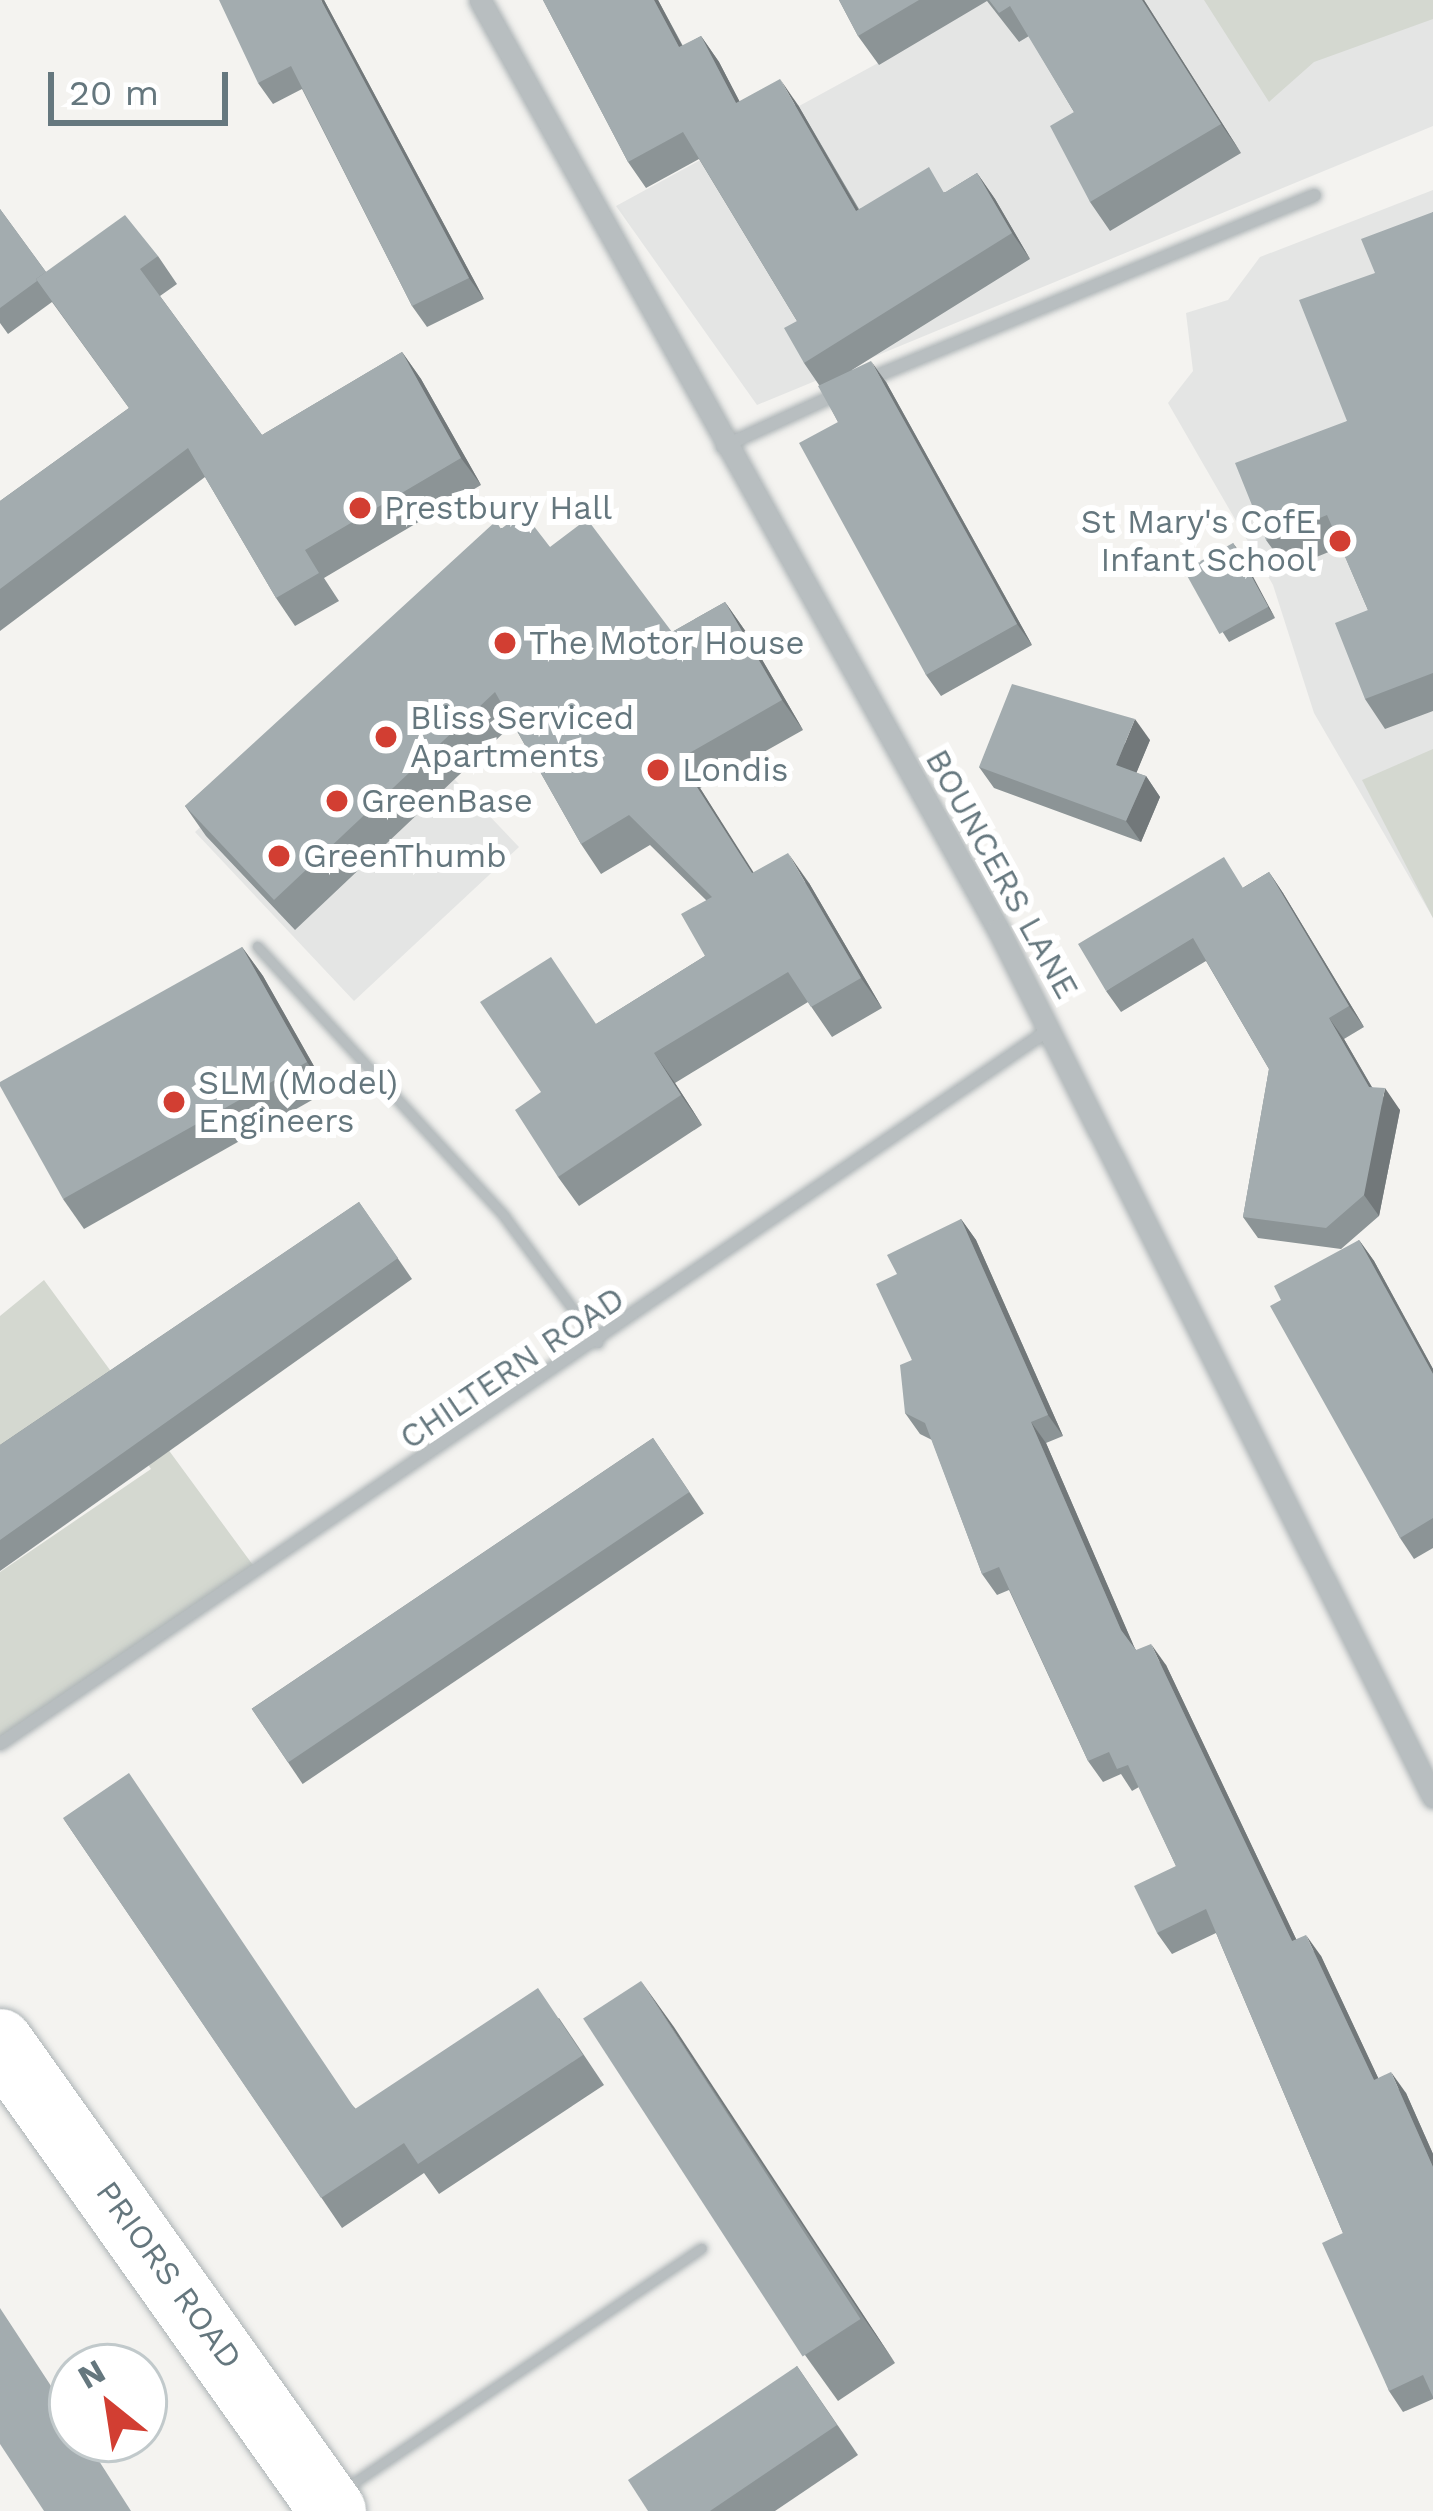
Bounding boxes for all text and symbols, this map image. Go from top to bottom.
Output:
scale bar [54,48,234,122]
text: 20 m [69,72,159,114]
place label: Prestbury Hall [384,488,613,528]
marker: Prestbury Hall [347,495,373,521]
place label: St Mary's CofE Infant School [1081,502,1316,580]
marker: St Mary's CofE Infant School [1327,528,1353,554]
place label: The Motor House [529,623,805,663]
marker: The Motor House [492,630,518,656]
place label: Bliss Serviced Apartments [410,698,634,776]
marker: Bliss Serviced Apartments [373,724,399,750]
street label: BOUNCERS LANE [917,743,1087,1005]
place label: Londis [682,750,788,790]
marker: Londis [645,757,671,783]
place label: GreenBase [361,781,533,821]
marker: GreenBase [324,788,350,814]
place label: GreenThumb [303,836,507,876]
marker: GreenThumb [266,843,292,869]
place label: SLM (Model) Engineers [198,1063,398,1141]
marker: SLM (Model) Engineers [161,1089,187,1115]
street label: CHILTERN ROAD [392,1278,632,1458]
street label: PRIORS ROAD [88,2173,250,2377]
north arrow [48,2343,168,2463]
text: N [71,2351,112,2397]

